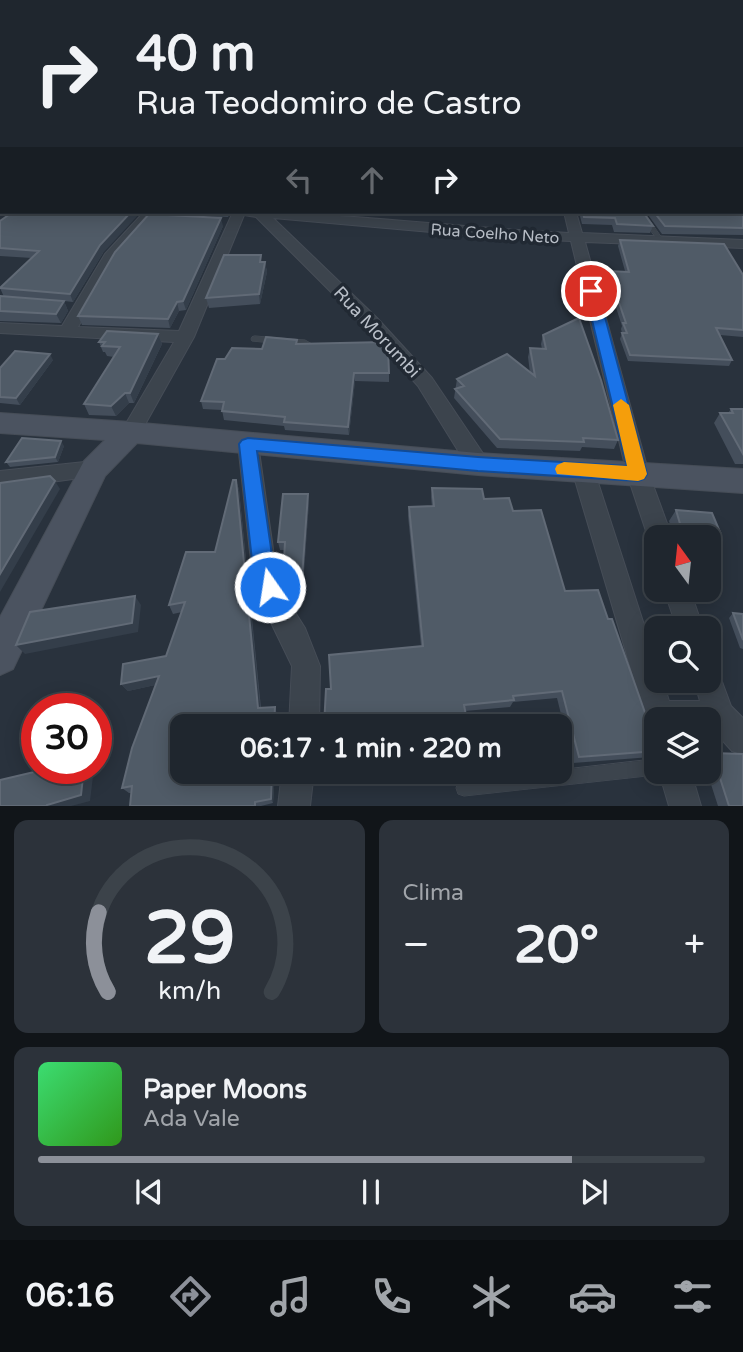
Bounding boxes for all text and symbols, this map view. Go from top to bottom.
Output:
text: 40 m [136,25,255,84]
icon: right [21,28,112,119]
text: Rua Teodomiro de Castro [136,85,522,123]
icon: left [280,161,318,199]
icon: ahead [353,161,391,199]
icon: right [426,161,464,199]
street label: Rua Coelho Neto [430,220,560,248]
pin [561,261,621,321]
icon: arrive [572,272,610,310]
street label: Rua Morumbi [329,282,425,382]
north arrow [644,525,721,602]
map controls [644,525,721,784]
position arrow [233,550,307,624]
button: search [644,616,721,693]
speed limit sign: 30 [21,693,112,784]
button: layers [644,707,721,784]
text: 06:17 · 1 min · 220 m [240,733,502,764]
text: Clima [403,879,464,907]
text: 29 [144,896,235,984]
text: 20° [514,914,599,977]
text: − [403,922,430,968]
text: + [684,922,705,968]
text: km/h [158,976,221,1006]
text: Paper Moons [143,1074,307,1105]
text: Ada Vale [143,1105,240,1133]
icon: previous [130,1173,168,1211]
icon: pause [352,1173,390,1211]
icon: next [575,1173,613,1211]
icon: directions [166,1272,215,1321]
icon: music [266,1272,315,1321]
icon: phone [367,1272,416,1321]
icon: climate [467,1272,516,1321]
icon: car [568,1272,617,1321]
icon: filters [668,1272,717,1321]
text: 06:16 [26,1277,114,1315]

